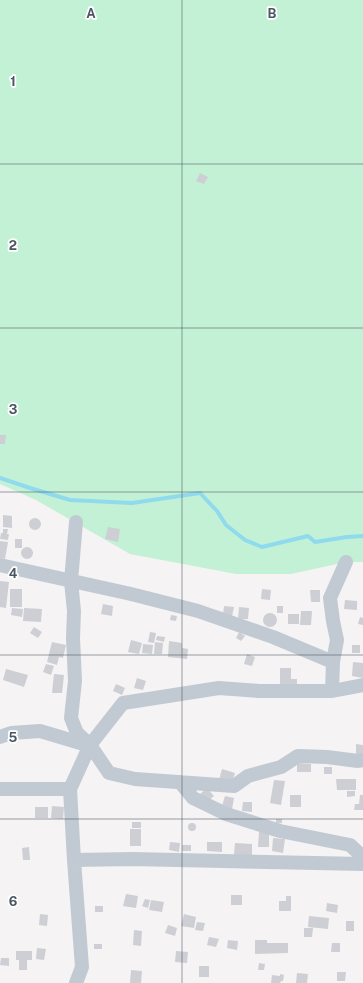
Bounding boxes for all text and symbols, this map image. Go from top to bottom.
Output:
text: A [86,6,96,21]
text: B [268,6,277,21]
text: 1 [10,74,16,89]
text: 2 [9,238,17,253]
text: 3 [9,402,18,417]
text: 4 [9,566,18,581]
text: 5 [9,730,18,745]
text: 6 [9,894,18,909]

